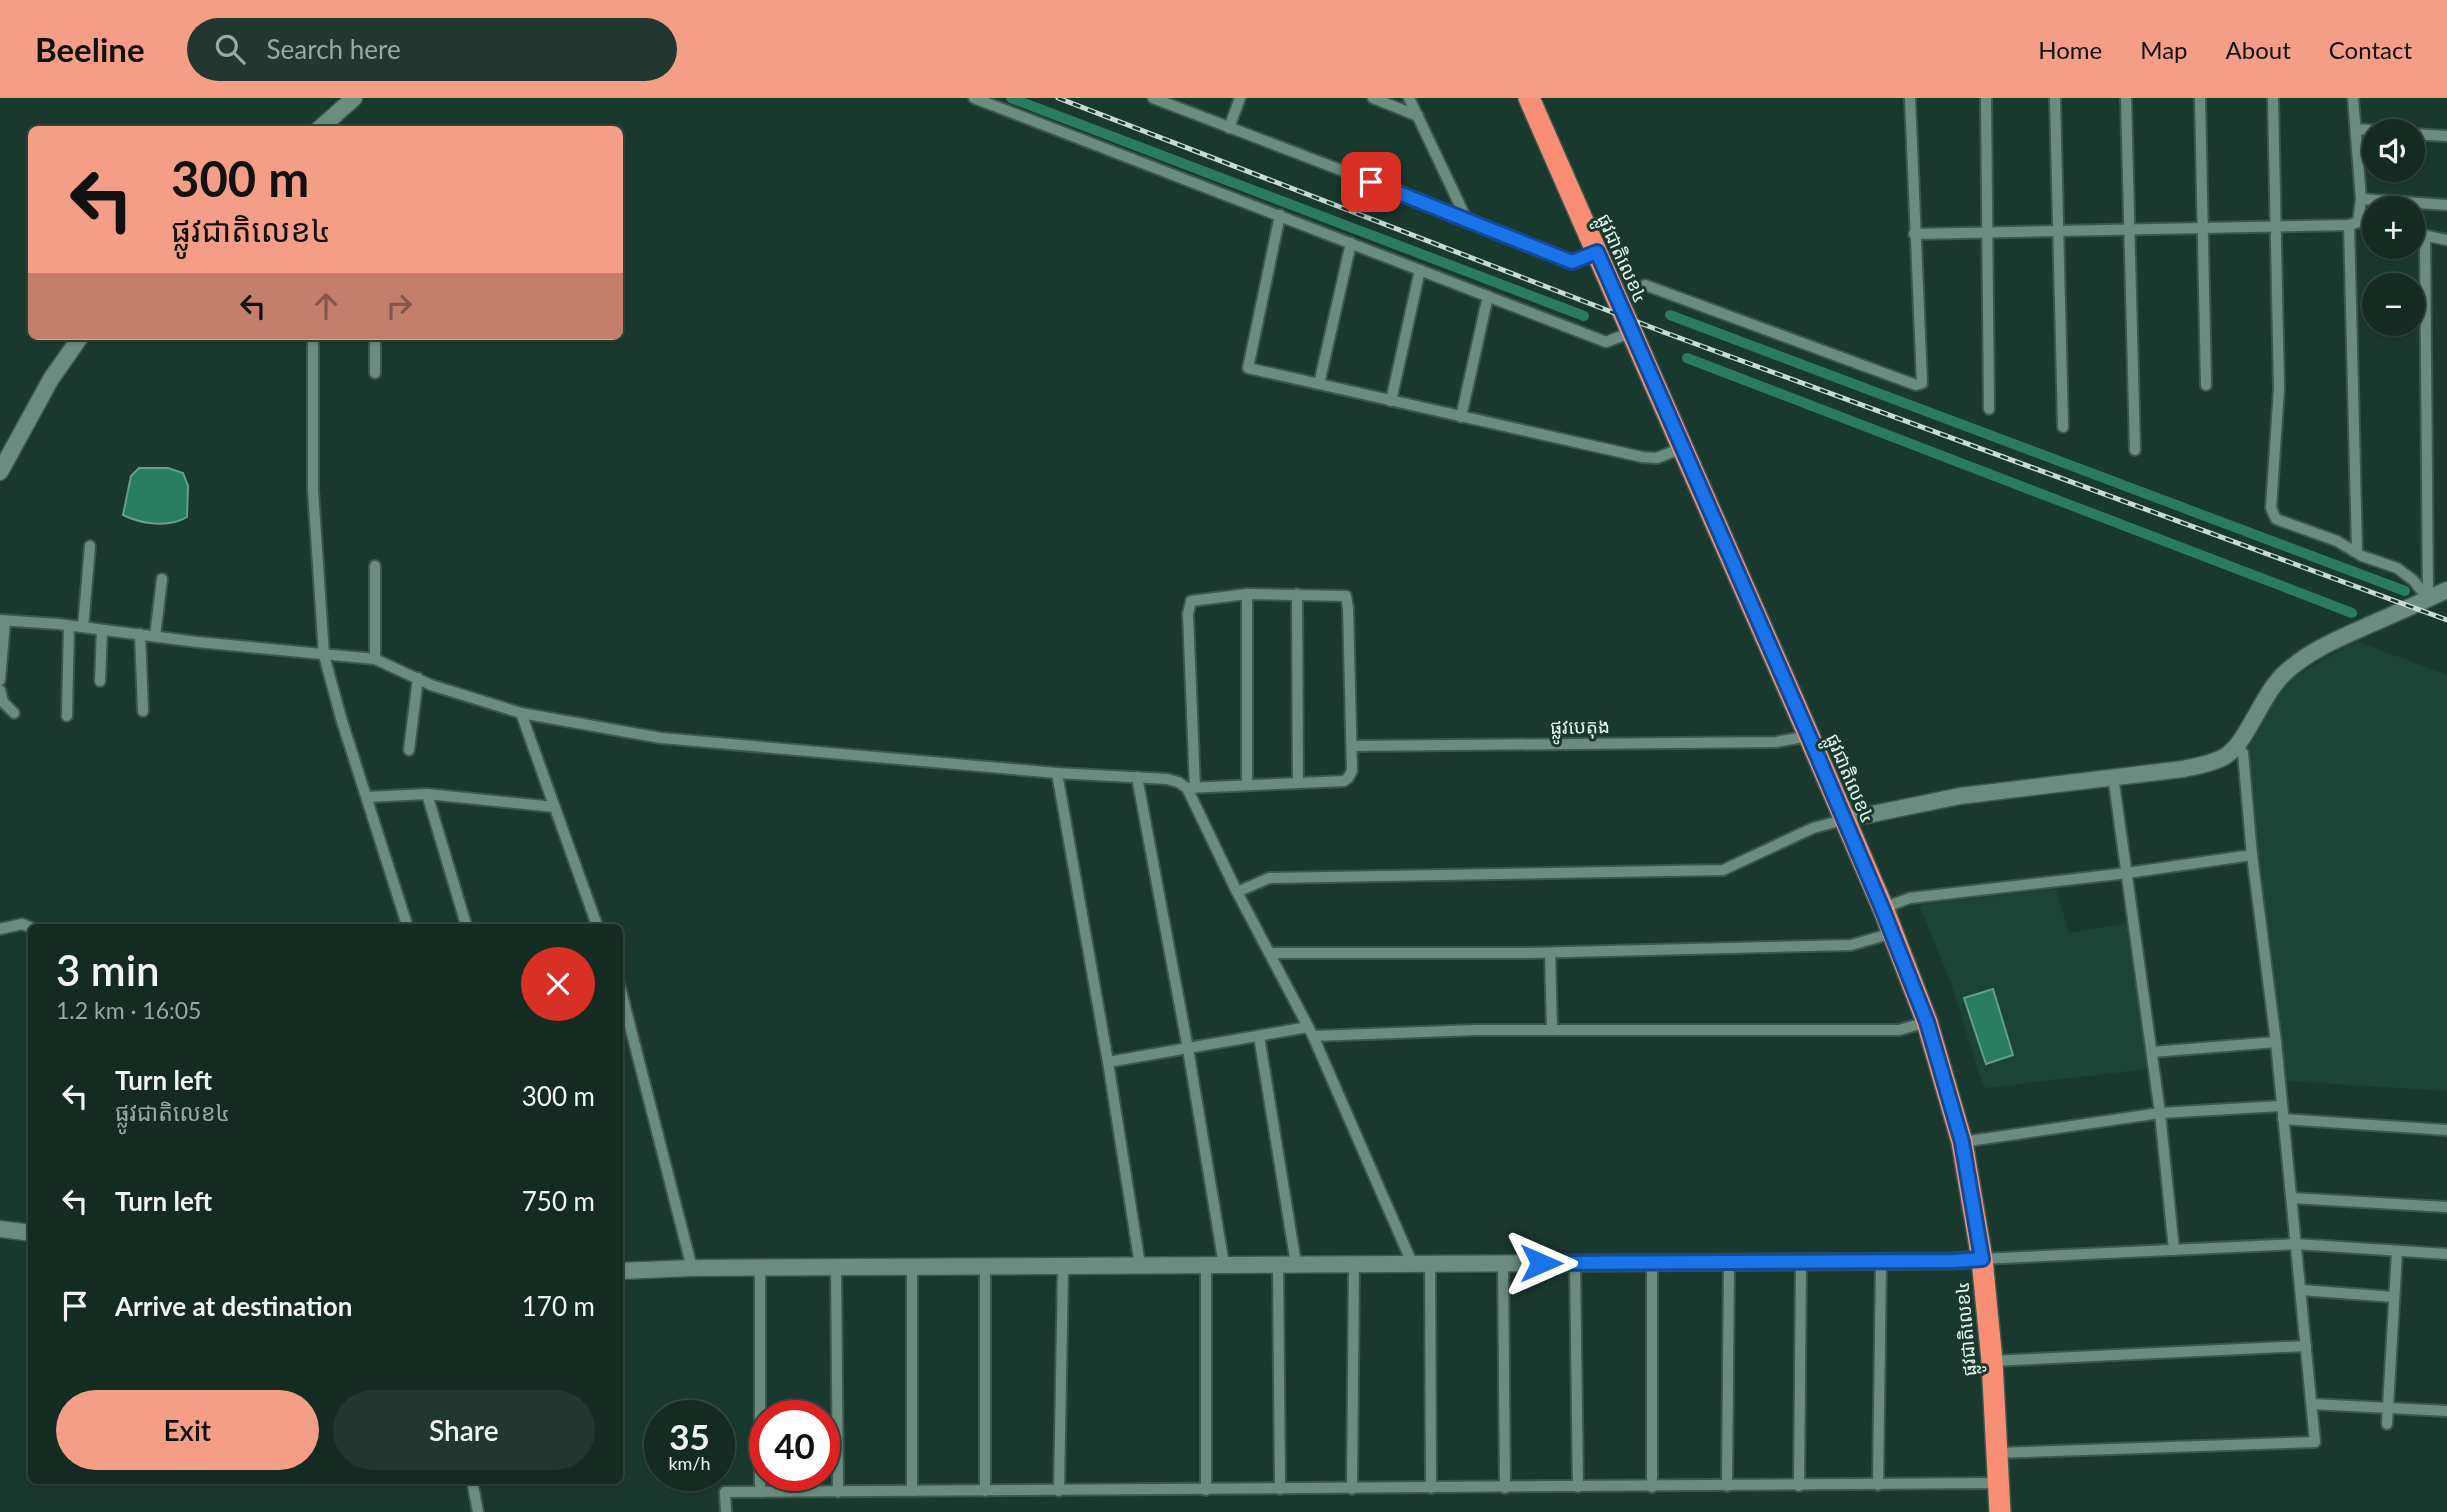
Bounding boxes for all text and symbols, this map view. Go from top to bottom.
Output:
search box [187,18,677,81]
text: Beeline [35,29,145,69]
icon: search [211,30,249,68]
text: Search here [267,33,401,65]
text: Home [2038,35,2102,64]
text: Map [2140,35,2188,64]
text: About [2226,35,2291,64]
text: Contact [2329,35,2412,64]
map controls [2362,119,2425,336]
button: sound [2362,119,2425,182]
text: 300 m [171,149,309,207]
pin [1341,152,1401,212]
icon: left [56,154,147,245]
icon: arrive [1352,163,1390,201]
button: + [2362,196,2425,259]
text: ផ្លូវជាតិលេខ៤ [171,210,331,249]
street label: ផ្លូវជាតិលេខ៤ [1587,210,1653,309]
button: − [2362,273,2425,336]
icon: left [234,287,272,325]
icon: ahead [307,287,345,325]
icon: right [380,287,418,325]
street label: ផ្លូវបេតុង [1550,714,1610,745]
street label: ផ្លូវជាតិលេខ៤ [1816,730,1880,829]
text: 3 min [56,945,160,995]
button: close [521,947,595,1021]
text: 1.2 km · 16:05 [56,996,201,1024]
text: Turn left [115,1064,212,1096]
icon: left [56,1077,94,1115]
text: 300 m [522,1080,595,1112]
text: ផ្លូវជាតិលេខ៤ [115,1098,230,1126]
icon: left [56,1182,94,1220]
text: Turn left [115,1185,212,1217]
text: 750 m [522,1185,595,1217]
position arrow [1504,1226,1578,1300]
street label: ផ្លូវជាតិលេខ៤ [1949,1280,1987,1377]
icon: arrive [56,1287,94,1325]
text: Arrive at destination [115,1290,352,1322]
text: 170 m [522,1290,595,1322]
button: Exit [56,1390,319,1470]
button: Share [333,1390,595,1470]
speed limit sign: 40 [749,1400,840,1491]
text: 35 [669,1415,710,1457]
text: km/h [668,1452,711,1474]

